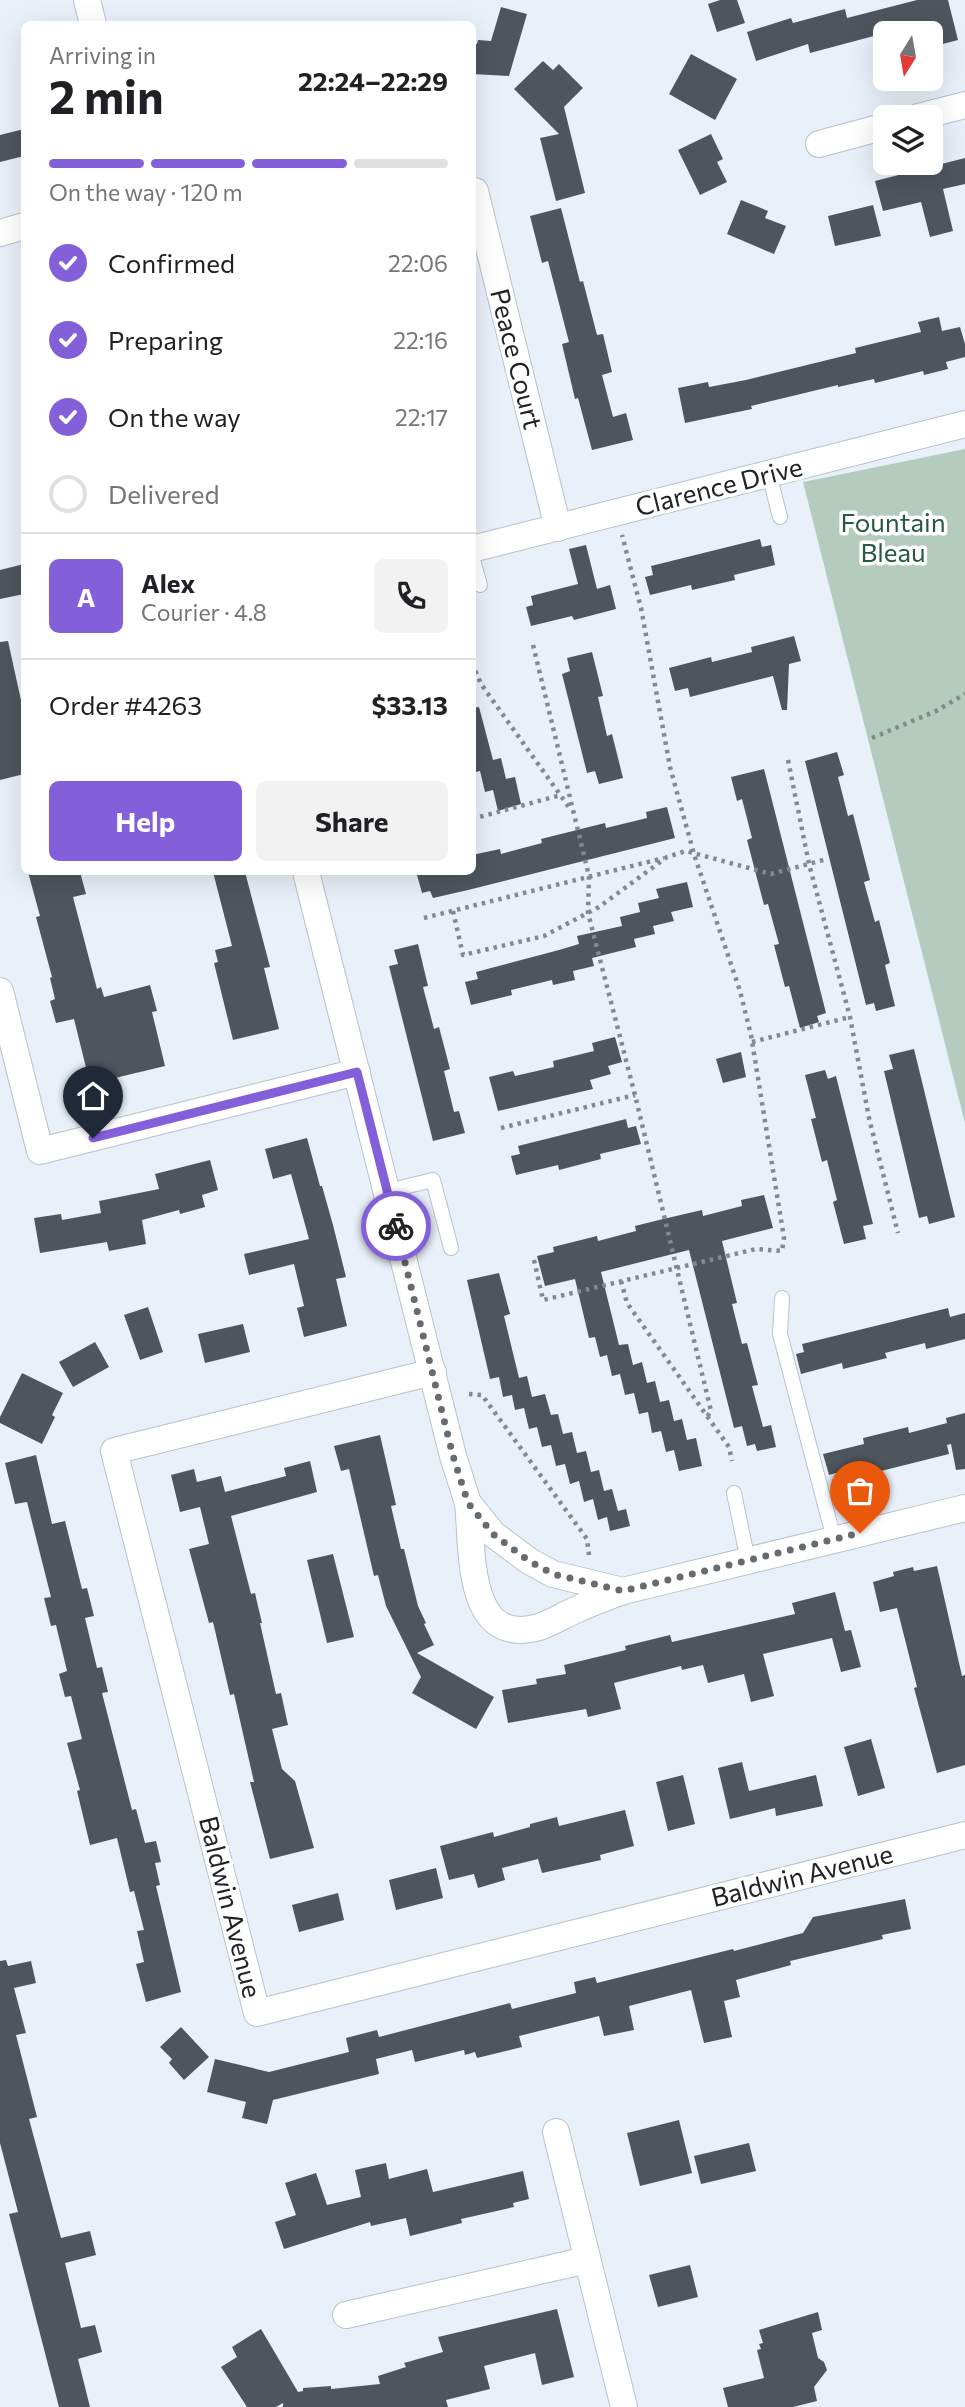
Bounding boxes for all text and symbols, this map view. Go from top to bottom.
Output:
north arrow [873,21,943,91]
map controls [873,21,943,175]
text: Arriving in [49,41,156,69]
text: 22:24–22:29 [298,65,448,96]
text: 2 min [49,67,164,123]
button: layers [873,105,943,175]
text: On the way · 120 m [49,178,243,206]
icon: check [49,244,87,282]
text: Confirmed [108,247,235,278]
text: 22:06 [388,249,448,277]
street label: Peace Court [485,285,550,432]
icon: check [49,321,87,359]
text: Preparing [108,324,223,355]
text: 22:16 [393,326,448,354]
icon: check [49,398,87,436]
text: On the way [108,401,241,432]
text: 22:17 [395,403,448,431]
street label: Clarence Drive [632,450,805,521]
text: Delivered [108,478,219,509]
park label: Fountain Bleau [840,506,946,567]
button: phone [374,559,448,633]
text: Alex [141,567,195,598]
text: A [77,581,95,612]
text: Courier · 4.8 [141,598,267,626]
text: Order #4263 [49,689,202,720]
text: $33.13 [371,689,448,720]
button: Help [49,781,242,861]
button: Share [256,781,448,861]
pin [63,1066,123,1138]
icon: home [74,1077,112,1115]
courier [361,1191,431,1261]
icon: bike [377,1207,415,1245]
pin [830,1461,890,1533]
icon: bag [841,1472,879,1510]
street label: Baldwin Avenue [194,1813,269,2001]
street label: Baldwin Avenue [708,1837,896,1912]

